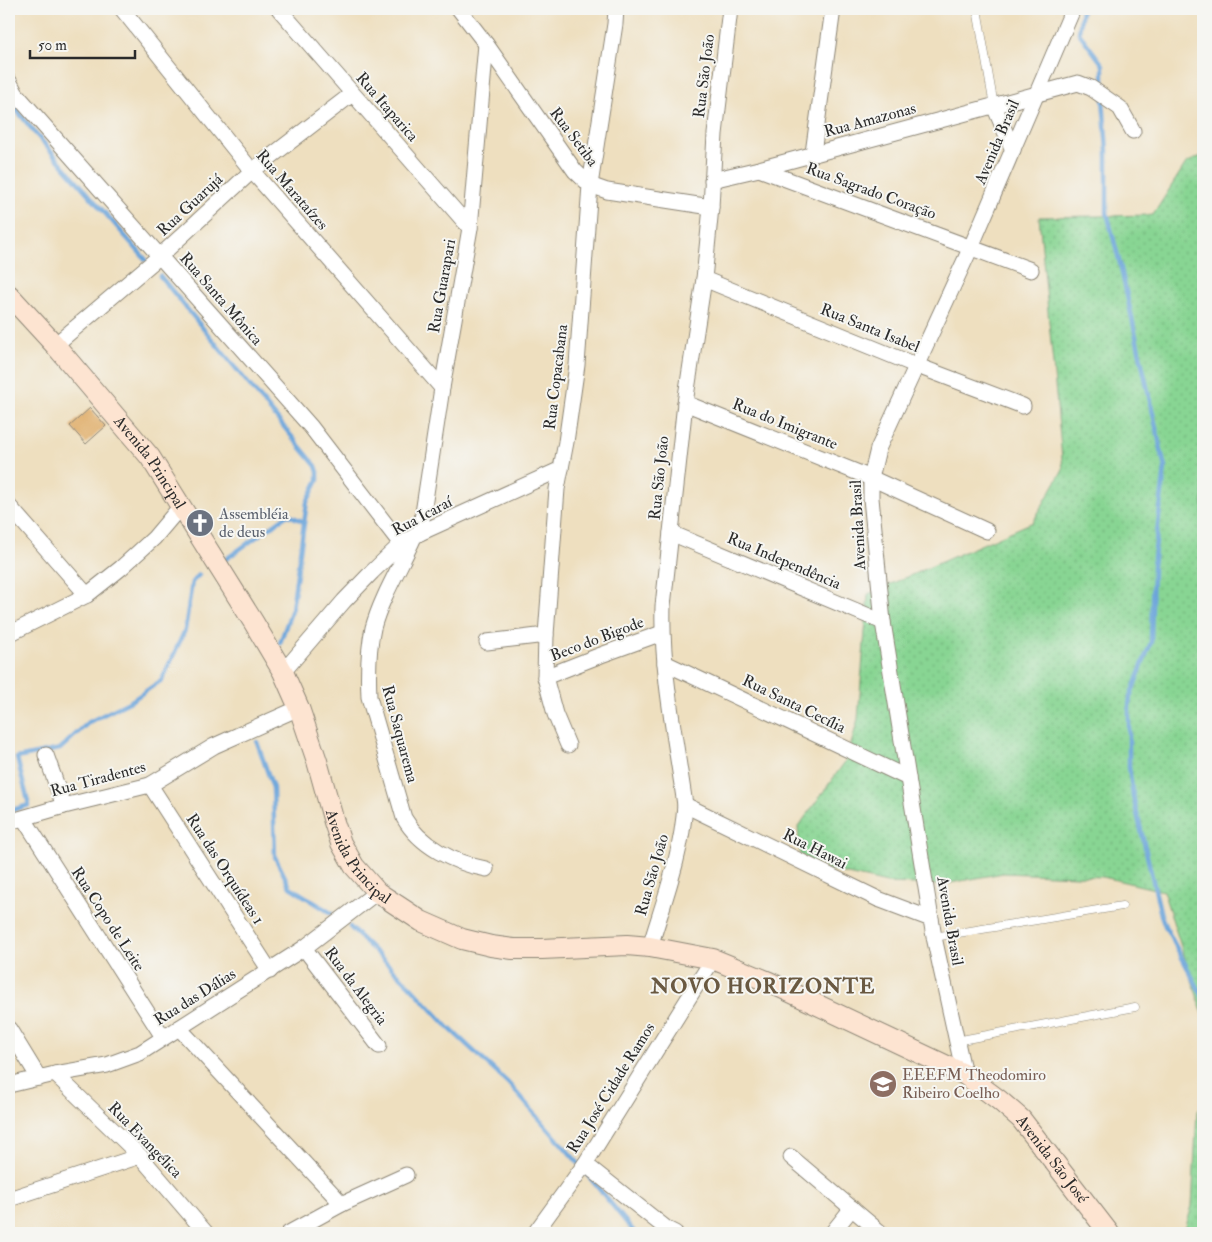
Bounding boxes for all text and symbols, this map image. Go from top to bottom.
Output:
scale bar [30,28,135,60]
street label: Rua São João [689,33,720,119]
text: 50 m [38,36,67,55]
street label: Rua Itaparica [351,68,423,147]
street label: Avenida Brasil [970,97,1024,188]
street label: Rua Amazonas [822,98,918,142]
street label: Rua Setiba [545,103,603,171]
street label: Rua Marataízes [252,146,332,234]
street label: Rua Sagrado Coração [803,158,939,224]
street label: Rua Guarujá [153,169,227,240]
street label: Rua Guarapari [424,237,461,335]
street label: Rua Santa Mônica [175,248,267,350]
street label: Rua Santa Isabel [817,299,923,357]
street label: Rua Copacabana [540,323,573,431]
street label: Rua do Imigrante [729,394,841,454]
street label: Avenida Principal [109,411,190,513]
street label: Rua São João [645,435,674,521]
street label: Avenida Brasil [846,479,870,572]
street label: Rua Icaraí [388,491,457,540]
place label: Assembléia de deus [218,504,289,542]
church icon: Assembléia de deus [185,508,215,538]
street label: Rua Independência [724,528,844,595]
street label: Beco do Bigode [547,612,647,666]
street label: Rua Santa Cecília [739,670,849,738]
street label: Rua Saquarema [377,683,423,785]
street label: Rua Tiradentes [48,757,148,801]
street label: Avenida Principal [321,806,395,908]
street label: Rua das Orquídeas 1 [182,810,268,928]
street label: Rua Hawai [779,824,851,874]
street label: Rua São João [631,831,674,919]
street label: Rua Copo de Leite [66,863,149,976]
street label: Avenida Brasil [932,874,968,967]
street label: Rua da Alegria [320,943,392,1029]
street label: Rua das Dálias [150,964,240,1030]
district label: NOVO HORIZONTE [650,973,875,1000]
street label: Rua José Cidade Ramos [563,1019,660,1158]
place label: EEEFM Theodomiro Ribeiro Coelho [902,1065,1046,1103]
school or university icon: EEEFM Theodomiro Ribeiro Coelho [868,1069,898,1099]
street label: Rua Evangélica [104,1098,187,1183]
street label: Avenida São José [1011,1110,1093,1208]

